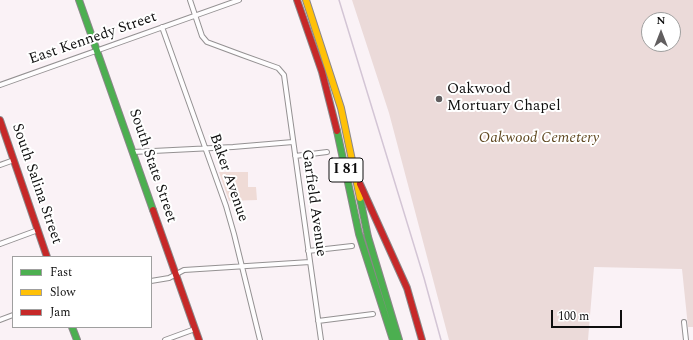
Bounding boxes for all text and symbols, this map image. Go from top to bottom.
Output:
street label: East Kennedy Street [27,9,159,69]
north arrow [641,12,681,52]
text: N [657,12,665,29]
place label: Oakwood Mortuary Chapel [447,81,561,116]
marker: Oakwood Mortuary Chapel [434,94,444,104]
street label: South State Street [124,107,180,225]
street label: South Salina Street [7,121,65,247]
park label: Oakwood Cemetery [479,130,599,148]
street label: Baker Avenue [205,132,251,224]
street label: Garfield Avenue [297,148,329,258]
road number: I 81 [329,158,363,182]
legend [12,256,152,328]
text: Fast [50,263,72,282]
text: Slow [50,283,75,302]
scale bar [553,302,624,328]
text: Jam [50,303,71,322]
text: 100 m [558,307,589,326]

